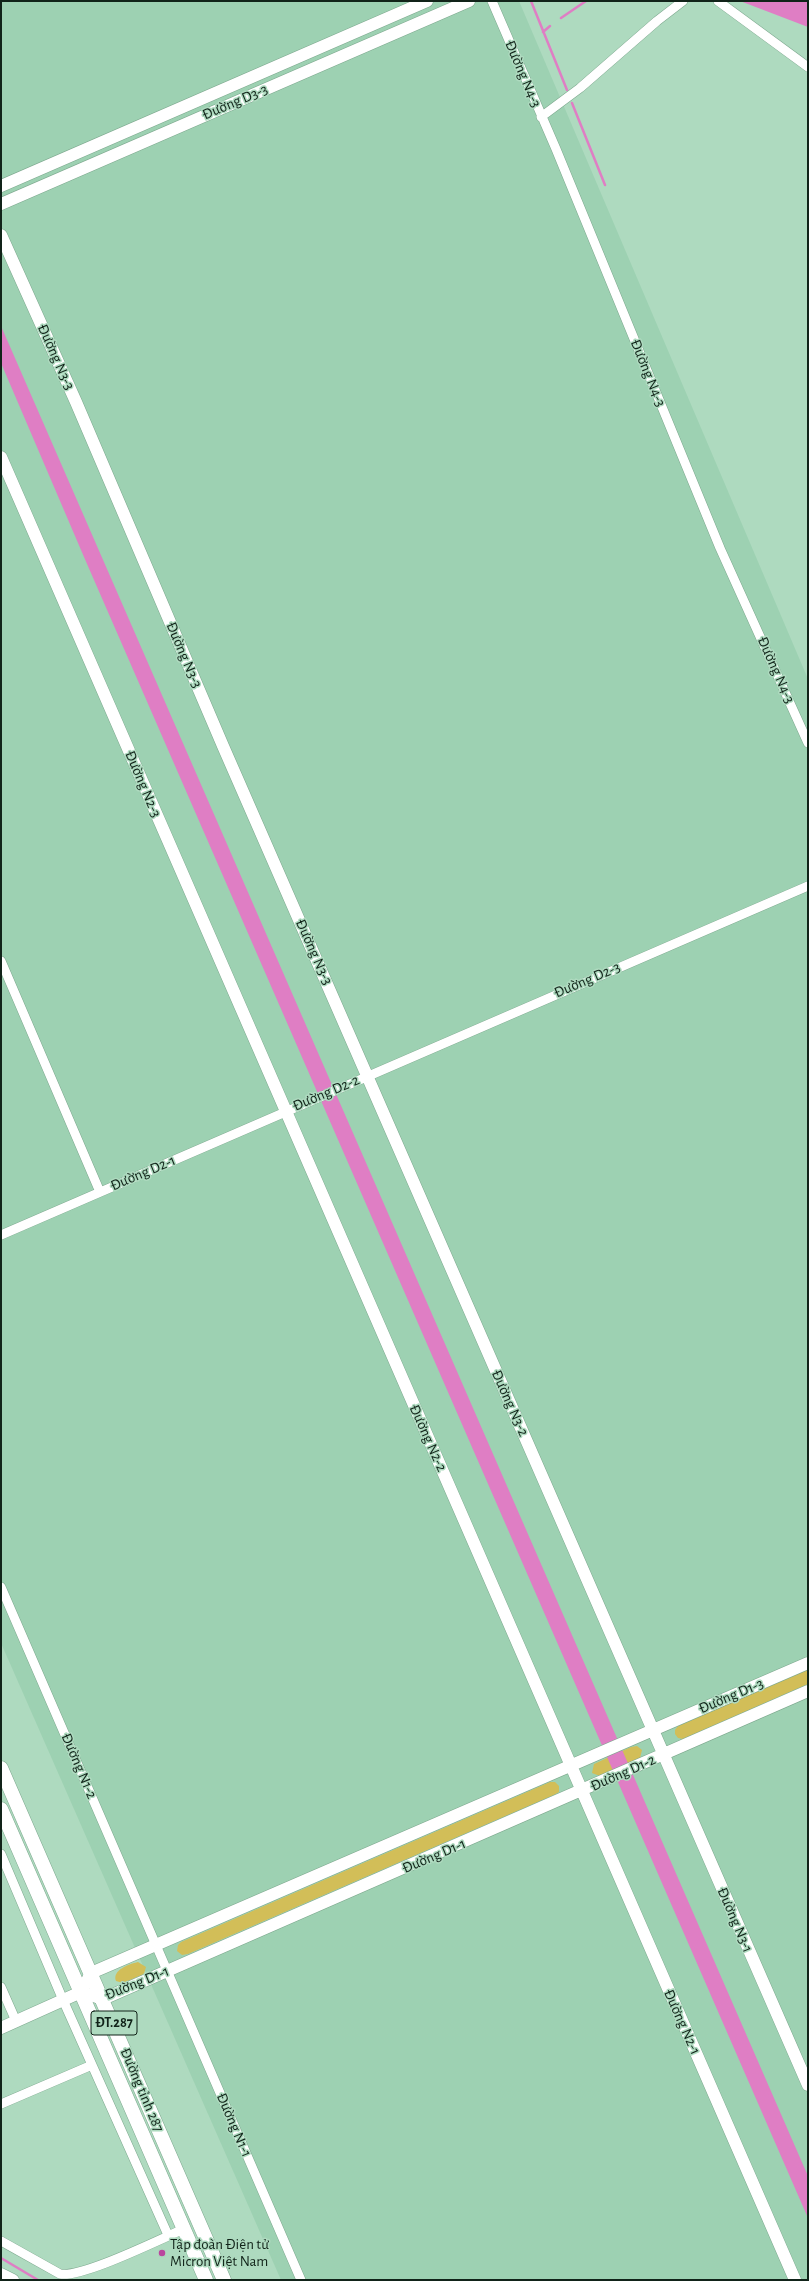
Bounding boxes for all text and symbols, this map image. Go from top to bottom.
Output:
street label: Đường N4-3 [501,38,545,110]
street label: Đường D3-3 [199,80,271,124]
street label: Đường N3-3 [34,321,78,393]
street label: Đường N4-3 [626,337,670,409]
street label: Đường N3-3 [162,619,206,691]
street label: Đường N4-3 [753,634,799,706]
street label: Đường N2-3 [121,748,165,820]
street label: Đường N3-3 [292,916,336,988]
street label: Đường D2-3 [551,958,623,1002]
street label: Đường D2-2 [290,1071,362,1115]
street label: Đường D2-1 [108,1151,178,1195]
street label: Đường N3-2 [487,1367,533,1439]
street label: Đường N2-2 [405,1402,451,1474]
street label: Đường D1-3 [696,1674,766,1718]
street label: Đường N1-2 [57,1730,101,1802]
street label: Đường D1-2 [588,1751,658,1795]
street label: Đường D1-1 [399,1835,469,1877]
street label: Đường N3-1 [713,1885,757,1955]
street label: Đường D1-1 [102,1962,172,2004]
street label: Đường N2-1 [660,1986,704,2058]
road number: ĐT.287 [91,2011,137,2035]
street label: Đường tỉnh 287 [116,2045,168,2135]
street label: Đường N1-1 [212,2090,256,2160]
place label: Tập đoàn Điện tử Micron Việt Nam [170,2235,269,2270]
marker: Tập đoàn Điện tử Micron Việt Nam [157,2248,167,2258]

